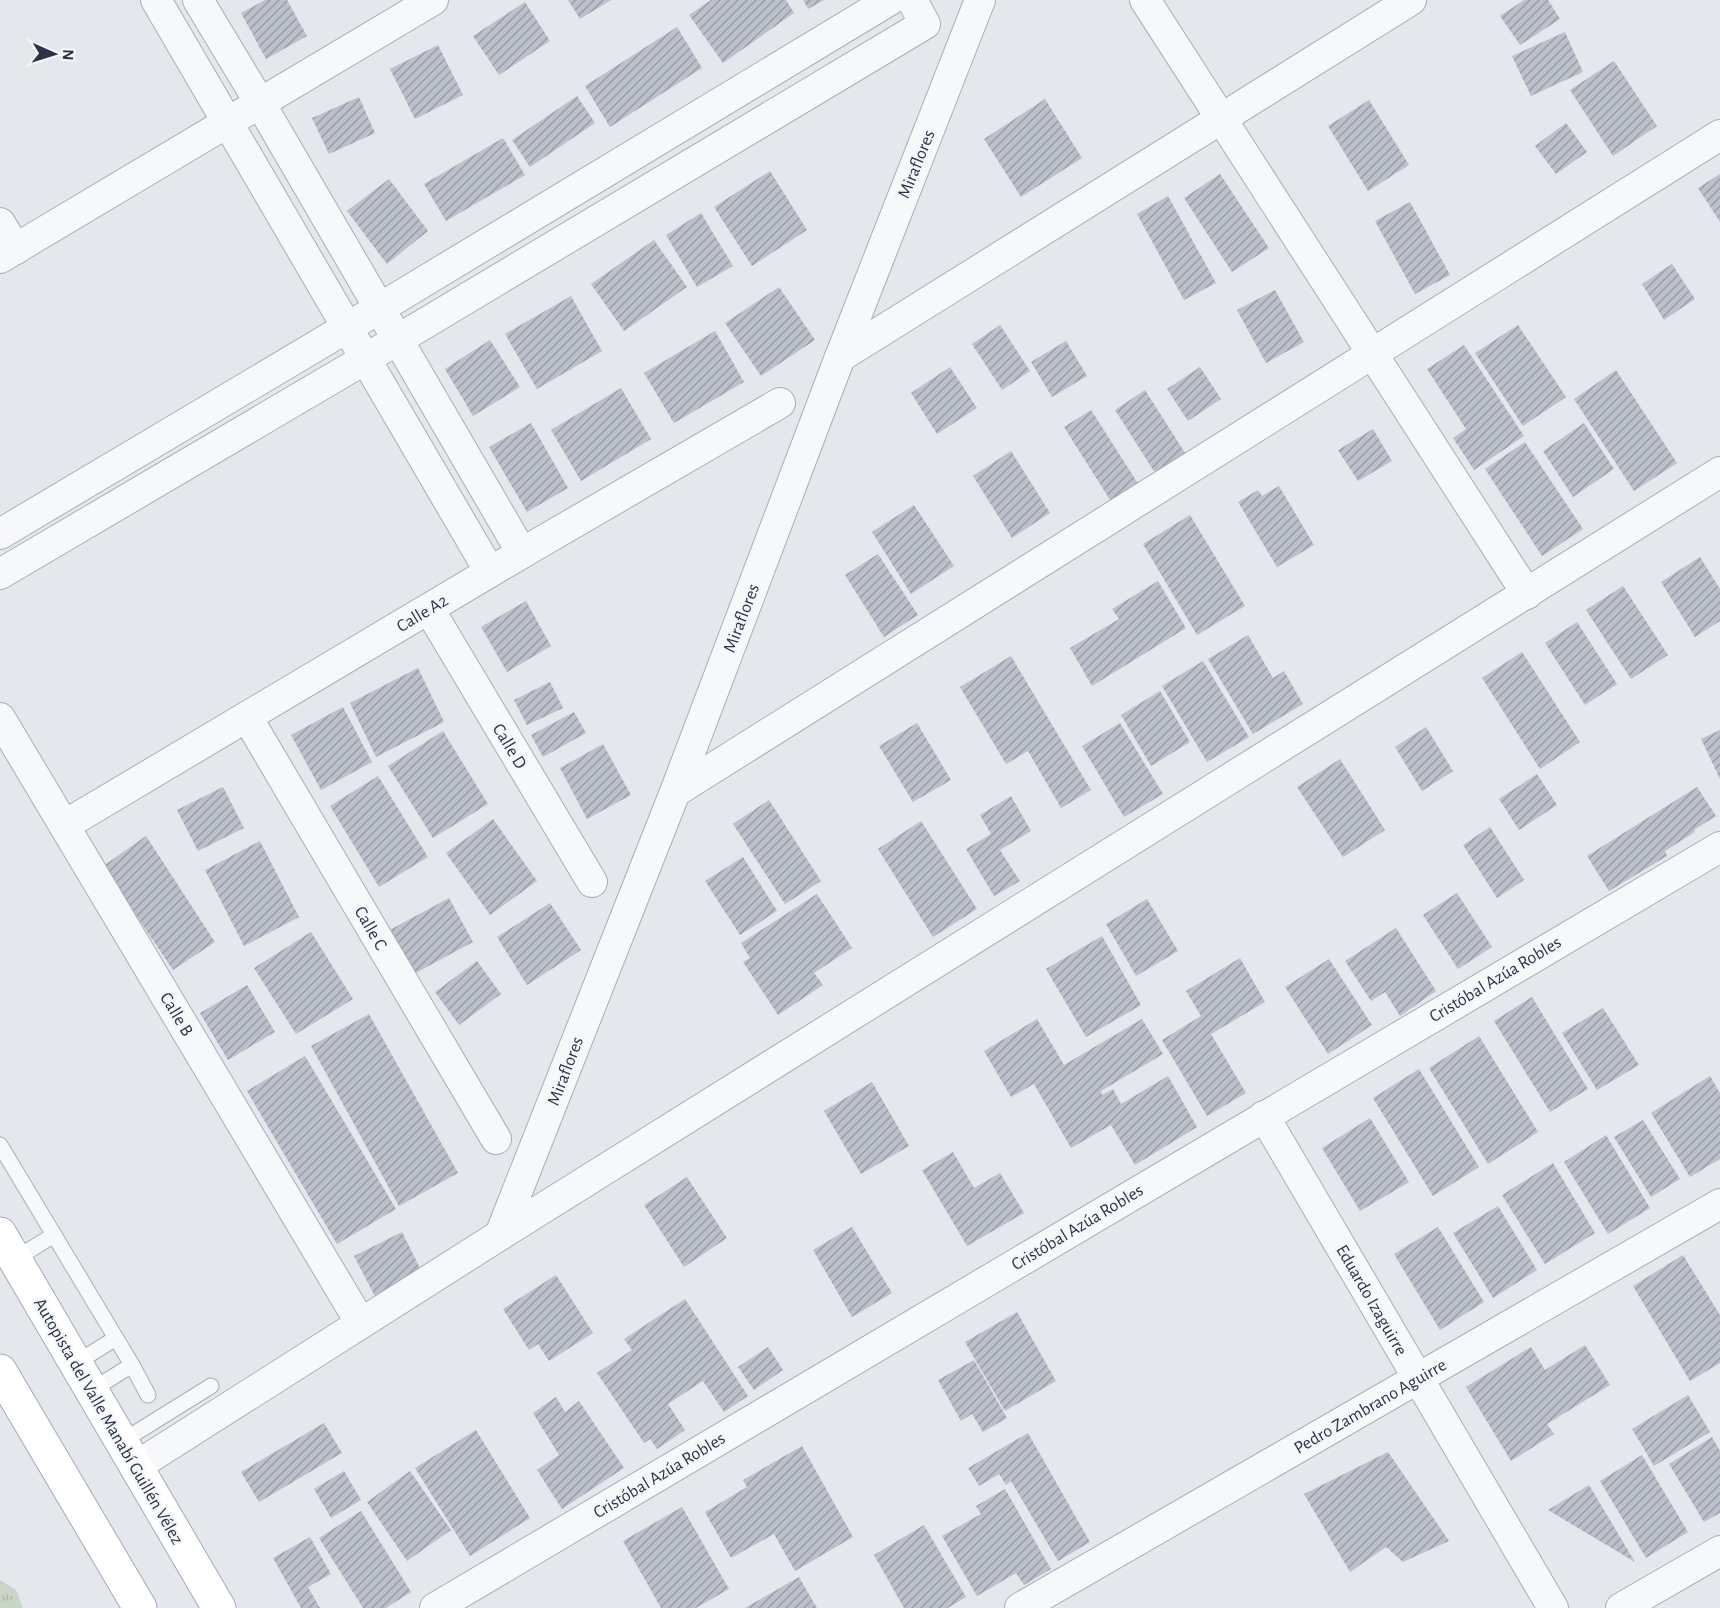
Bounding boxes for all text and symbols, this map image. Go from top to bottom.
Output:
north arrow [24,24,84,84]
text: N [60,49,76,61]
street label: Miraflores [895,128,939,201]
street label: Miraflores [721,582,763,655]
street label: Calle A2 [394,592,451,636]
street label: Calle D [489,721,530,772]
street label: Calle C [351,904,390,953]
street label: Cristóbal Azúa Robles [1426,933,1565,1026]
street label: Calle B [156,990,196,1040]
street label: Miraflores [545,1035,587,1108]
street label: Cristóbal Azúa Robles [1008,1181,1147,1274]
street label: Eduardo Izaguirre [1332,1242,1410,1359]
street label: Autopista del Valle Manabí Guillén Vélez [30,1295,186,1548]
street label: Pedro Zambrano Aguirre [1291,1356,1450,1458]
street label: Cristóbal Azúa Robles [590,1429,729,1522]

